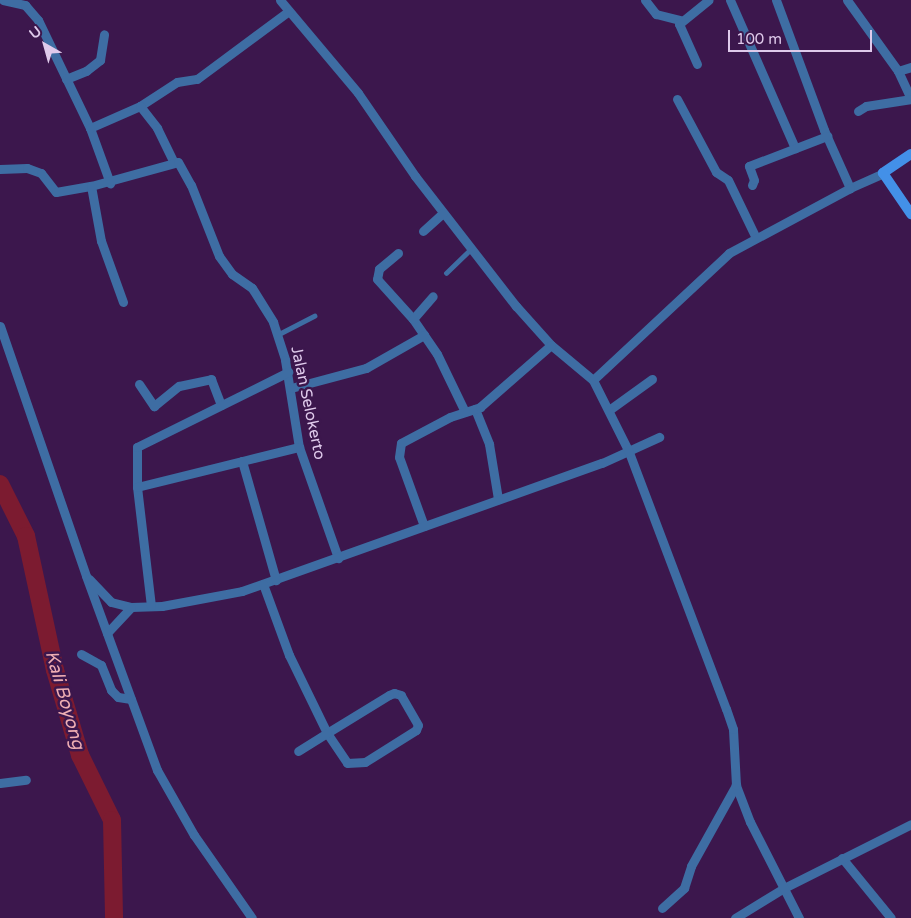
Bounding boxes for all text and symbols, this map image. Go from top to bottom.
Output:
north arrow [20,20,70,70]
scale bar [731,20,875,52]
text: U [26,23,45,43]
text: 100 m [736,30,782,48]
street label: Jalan Selokerto [287,345,329,461]
water label: Kali Boyong [41,648,89,752]

